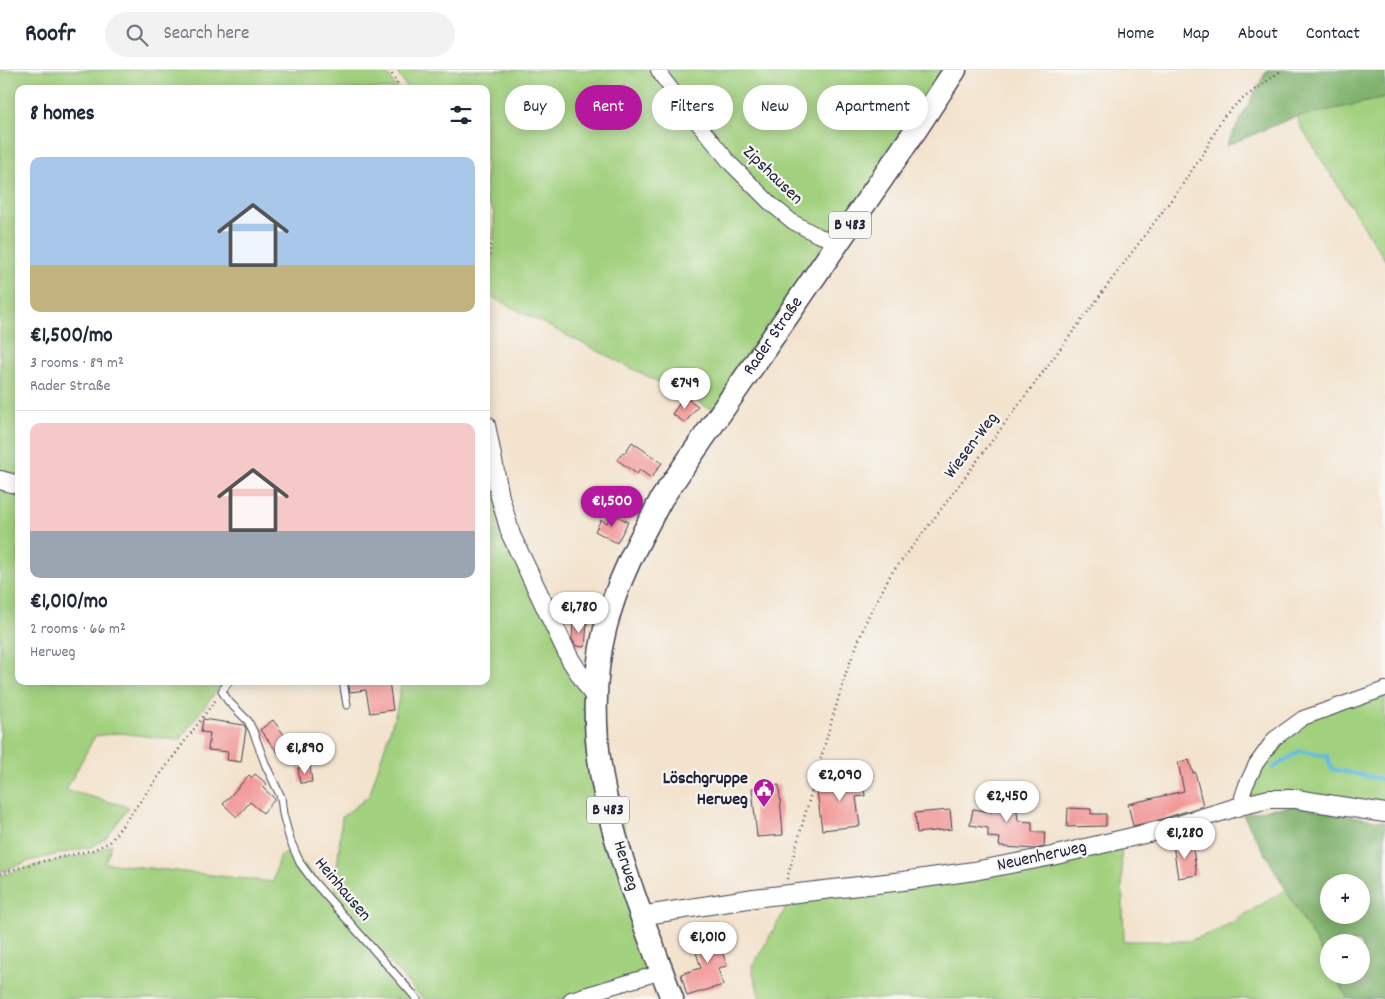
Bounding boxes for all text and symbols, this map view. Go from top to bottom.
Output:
search box [105,12,455,57]
text: Roofr [25,18,75,52]
icon: search [123,21,151,49]
text: Search here [163,21,249,48]
text: Home [1117,22,1154,47]
text: Map [1182,22,1210,47]
text: About [1238,22,1278,47]
text: Contact [1306,22,1360,47]
chip: Buy [505,85,565,130]
chip: Rent [575,85,642,130]
chip: Filters [652,85,733,130]
chip: New [743,85,807,130]
chip: Apartment [817,85,928,130]
text: 8 homes [30,100,95,130]
icon: filters [447,101,475,129]
street label: Zipshausen [736,141,808,211]
icon: home [208,190,298,280]
road number: B 483 [829,212,871,238]
street label: Rader Straße [737,292,810,381]
text: €1,500/mo [30,322,113,352]
text: 3 rooms · 89 m² [30,352,124,375]
pin: €749 [655,368,715,410]
text: €749 [670,372,700,395]
text: Rader Straße [30,375,110,398]
street label: Wiesen-Weg [939,407,1005,485]
icon: home [208,455,298,545]
pin: €1,500 [571,486,653,528]
text: €1,500 [592,490,632,513]
text: €1,010/mo [30,588,108,618]
pin: €1,780 [538,592,620,634]
text: €1,780 [561,596,597,619]
text: 2 rooms · 66 m² [30,618,126,641]
text: Herweg [30,641,76,664]
pin: €1,890 [264,732,346,775]
text: €1,890 [286,737,324,760]
pin: €2,090 [799,760,881,802]
text: €2,090 [818,764,862,787]
place label: Löschgruppe Herweg [663,767,748,813]
public building icon: Löschgruppe Herweg [752,777,776,808]
pin: €2,450 [966,780,1048,823]
text: €2,450 [986,785,1028,808]
road number: B 483 [587,796,629,824]
pin: €1,280 [1144,818,1226,860]
text: €1,280 [1166,822,1204,845]
street label: Neuenherweg [995,835,1089,879]
street label: Herweg [606,838,644,894]
street label: Heinhausen [308,852,376,928]
map controls [1320,874,1370,984]
button: + [1320,874,1370,924]
pin: €1,010 [667,922,749,964]
text: €1,010 [690,926,726,949]
button: − [1320,934,1370,984]

